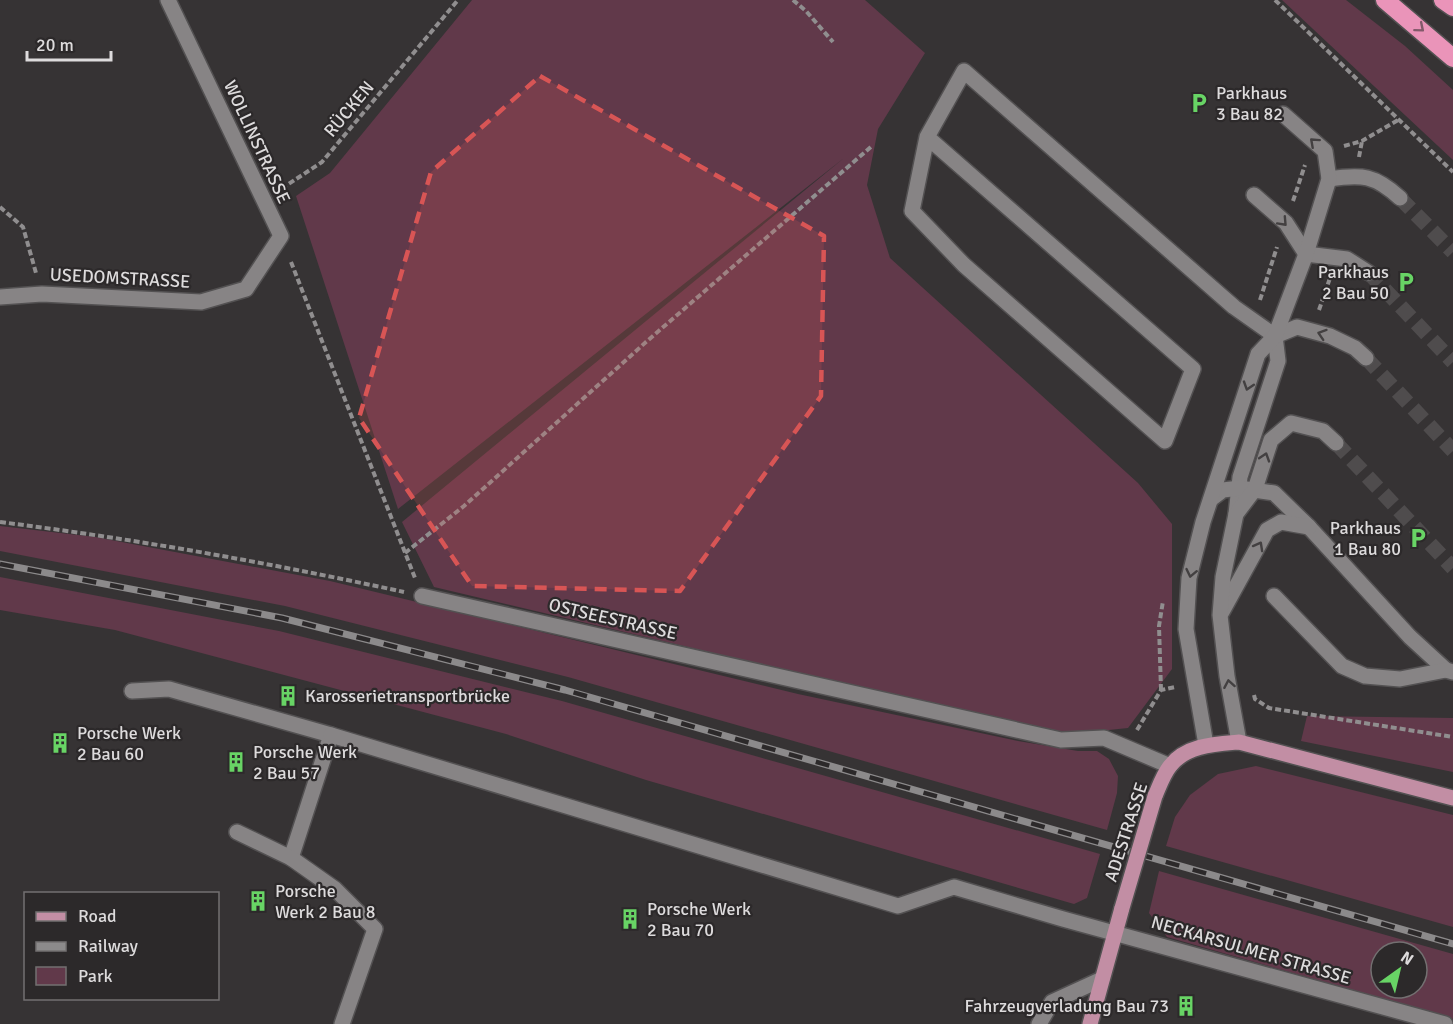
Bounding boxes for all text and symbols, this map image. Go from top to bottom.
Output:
one-way arrow [1413,21,1424,32]
scale bar [27,24,111,62]
text: 20 m [36,34,74,56]
street label: RÜCKEN [319,76,379,142]
street label: WOLLINSTRASSE [219,77,295,207]
place label: Parkhaus 3 Bau 82 [1216,82,1287,125]
parking icon: Parkhaus 3 Bau 82 [1187,91,1211,115]
one-way arrow [1311,138,1321,149]
one-way arrow [1276,215,1287,225]
place label: Parkhaus 2 Bau 50 [1318,261,1389,304]
street label: USEDOMSTRASSE [49,263,191,293]
parking icon: Parkhaus 2 Bau 50 [1394,270,1418,294]
one-way arrow [1317,329,1328,342]
one-way arrow [1242,380,1255,391]
one-way arrow [1258,452,1271,463]
place label: Parkhaus 1 Bau 80 [1330,517,1401,560]
parking icon: Parkhaus 1 Bau 80 [1406,526,1430,550]
one-way arrow [1251,541,1263,552]
one-way arrow [1185,567,1198,577]
street label: OSTSEESTRASSE [547,594,679,644]
one-way arrow [1223,679,1236,689]
building icon: Karosserietransportbrücke [276,684,300,708]
place label: Karosserietransportbrücke [305,685,510,707]
place label: Porsche Werk 2 Bau 60 [77,722,181,765]
building icon: Porsche Werk 2 Bau 60 [48,731,72,755]
place label: Porsche Werk 2 Bau 57 [253,741,357,784]
building icon: Porsche Werk 2 Bau 57 [224,750,248,774]
street label: ADESTRASSE [1100,780,1152,884]
place label: Porsche Werk 2 Bau 8 [275,880,375,923]
building icon: Porsche Werk 2 Bau 8 [246,889,270,913]
legend [24,892,219,1000]
place label: Porsche Werk 2 Bau 70 [647,898,751,941]
text: Road [78,905,117,927]
building icon: Porsche Werk 2 Bau 70 [618,907,642,931]
street label: NECKARSULMER STRASSE [1149,911,1353,989]
text: Railway [78,935,139,957]
north arrow [1369,940,1429,1000]
text: N [1397,947,1417,970]
text: Park [78,965,113,987]
building icon: Fahrzeugverladung Bau 73 [1174,994,1198,1018]
place label: Fahrzeugverladung Bau 73 [965,995,1169,1017]

